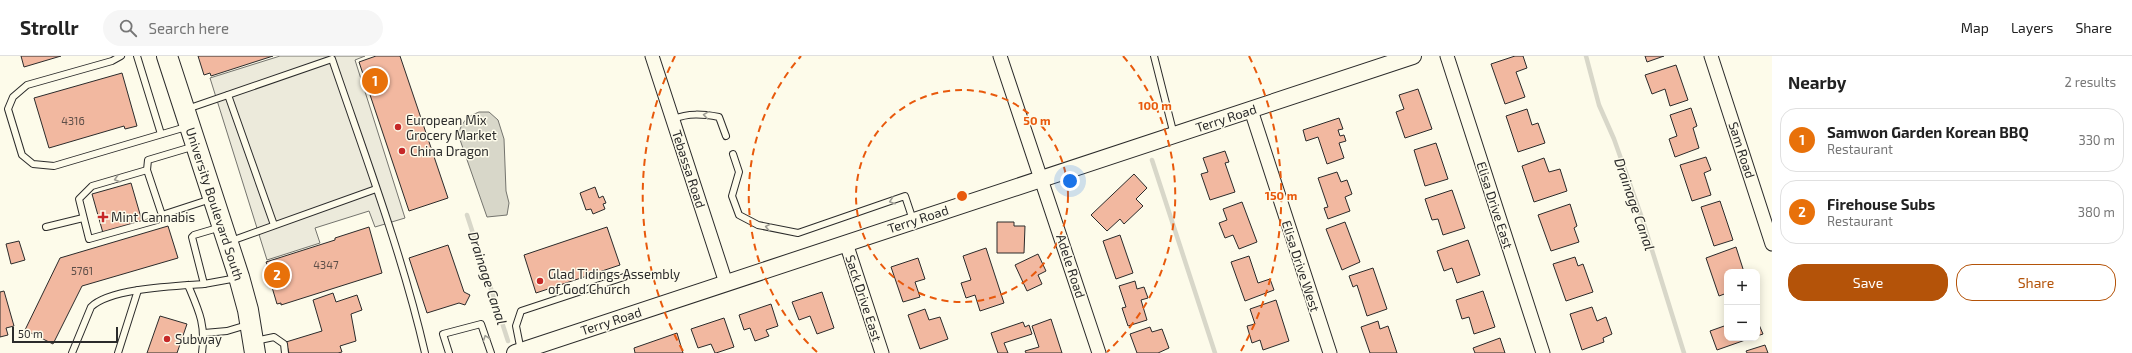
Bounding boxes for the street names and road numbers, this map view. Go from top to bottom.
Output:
street label: Terry Road [1194,101,1258,135]
street label: Sam Road [1725,120,1759,180]
street label: University Boulevard South [183,125,247,283]
street label: Tebassa Road [669,128,709,210]
street label: Elisa Drive East [1473,159,1517,251]
street label: Terry Road [886,202,950,236]
street label: Elisa Drive West [1279,218,1323,314]
street label: Adele Road [1053,232,1089,300]
street label: Sack Drive East [842,253,886,343]
street label: Terry Road [579,304,643,338]

